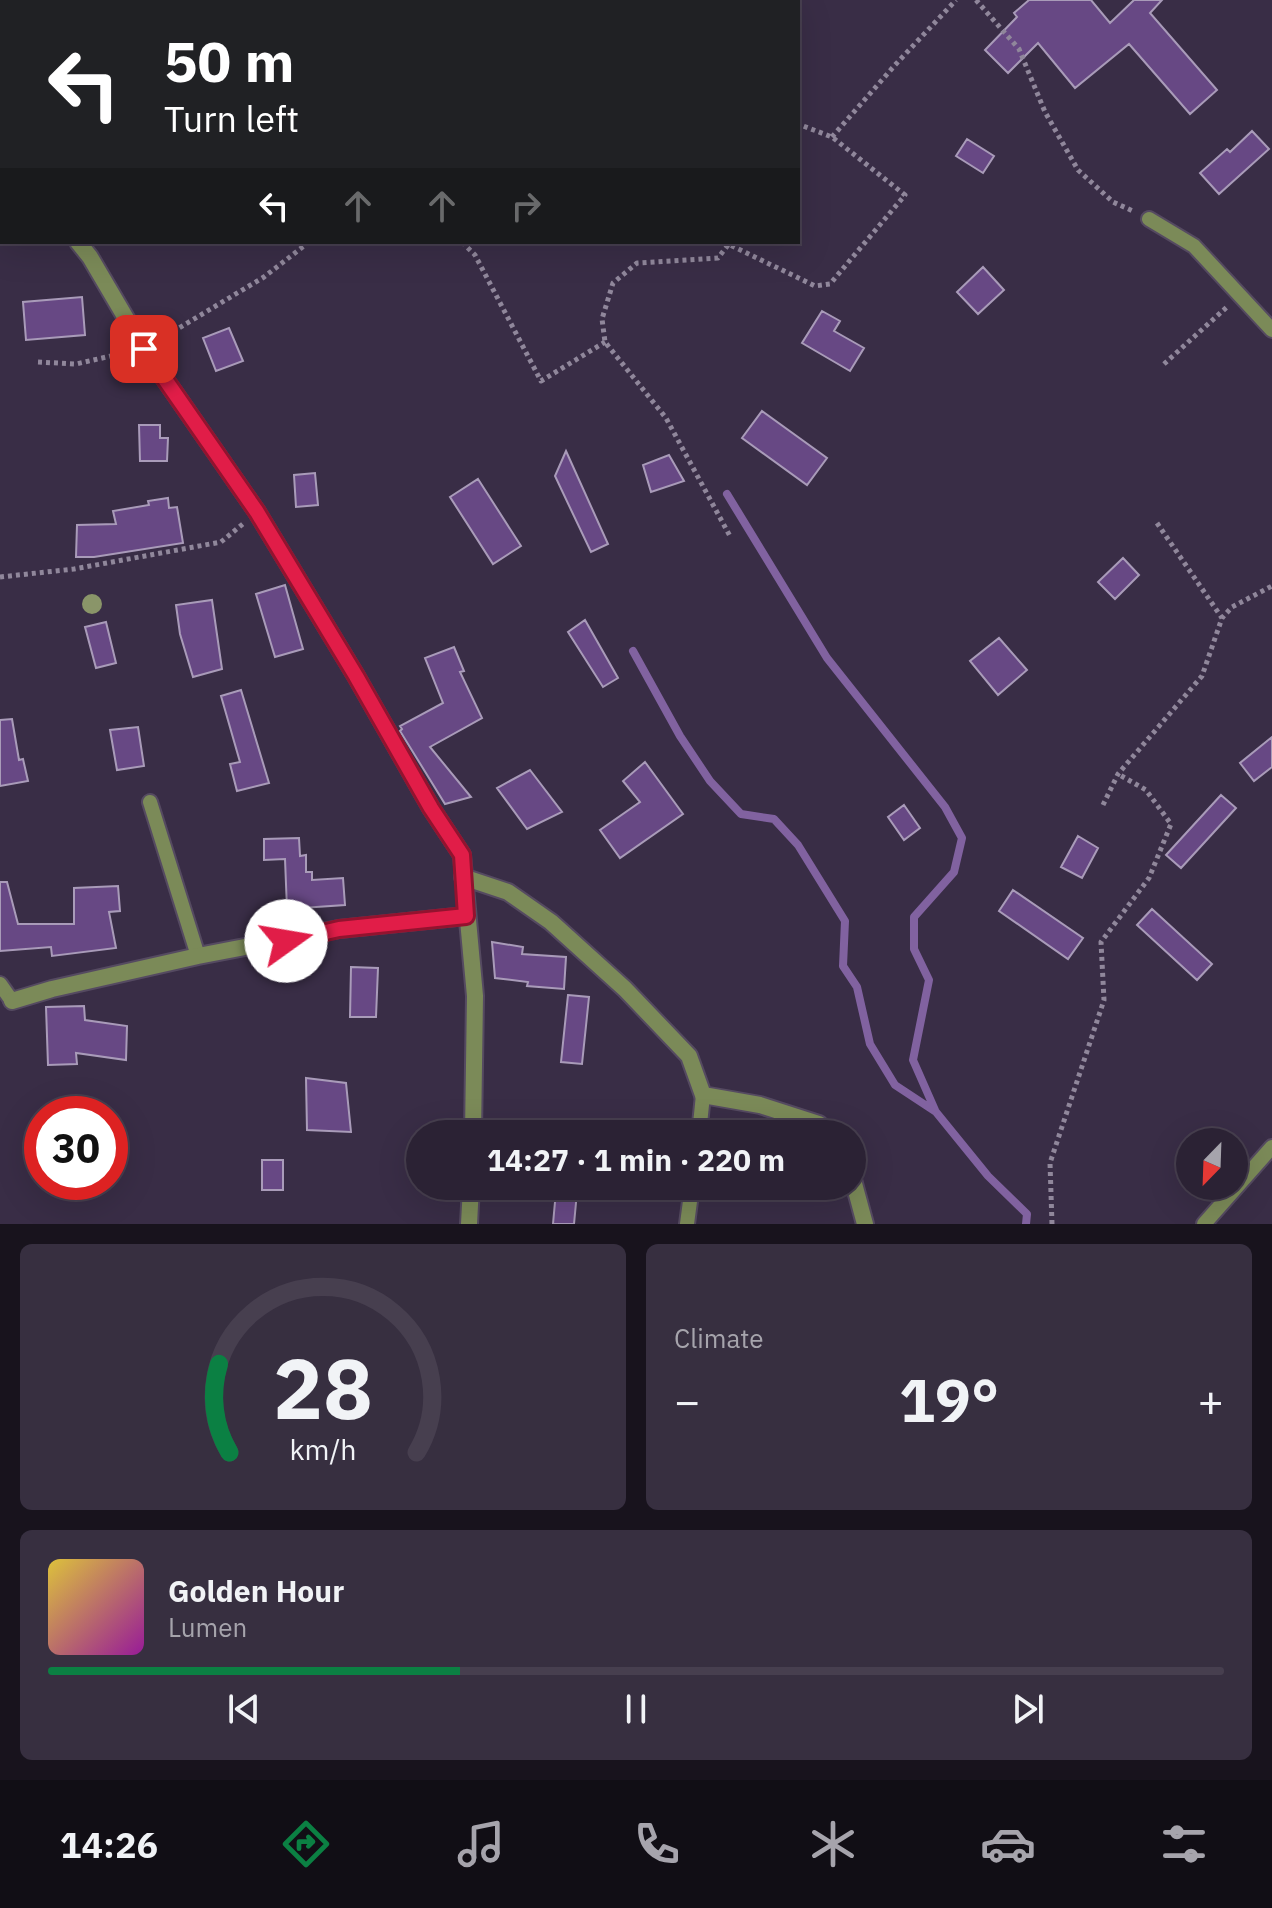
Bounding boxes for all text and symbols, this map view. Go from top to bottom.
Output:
text: 50 m [164,25,294,97]
icon: left [32,32,136,136]
text: Turn left [164,95,299,142]
icon: left [252,184,296,228]
icon: ahead [336,184,380,228]
icon: ahead [420,184,464,228]
icon: right [504,184,548,228]
pin [110,315,178,383]
icon: arrive [122,327,166,371]
position arrow [244,899,328,983]
speed limit sign: 30 [24,1096,128,1200]
north arrow [1176,1128,1248,1200]
map controls [1176,1128,1248,1200]
text: 14:27 · 1 min · 220 m [487,1140,785,1179]
text: Climate [674,1321,764,1355]
text: 28 [273,1334,373,1442]
text: 19° [899,1360,999,1439]
text: − [674,1372,700,1429]
text: + [1198,1372,1224,1429]
text: km/h [289,1431,357,1468]
text: Golden Hour [168,1571,344,1610]
text: Lumen [168,1610,247,1644]
icon: previous [222,1687,266,1731]
icon: pause [614,1687,658,1731]
icon: next [1006,1687,1050,1731]
icon: directions [278,1816,334,1872]
icon: music [453,1816,509,1872]
icon: phone [629,1816,685,1872]
icon: climate [805,1816,861,1872]
icon: car [980,1816,1036,1872]
icon: filters [1156,1816,1212,1872]
text: 14:26 [60,1821,158,1868]

